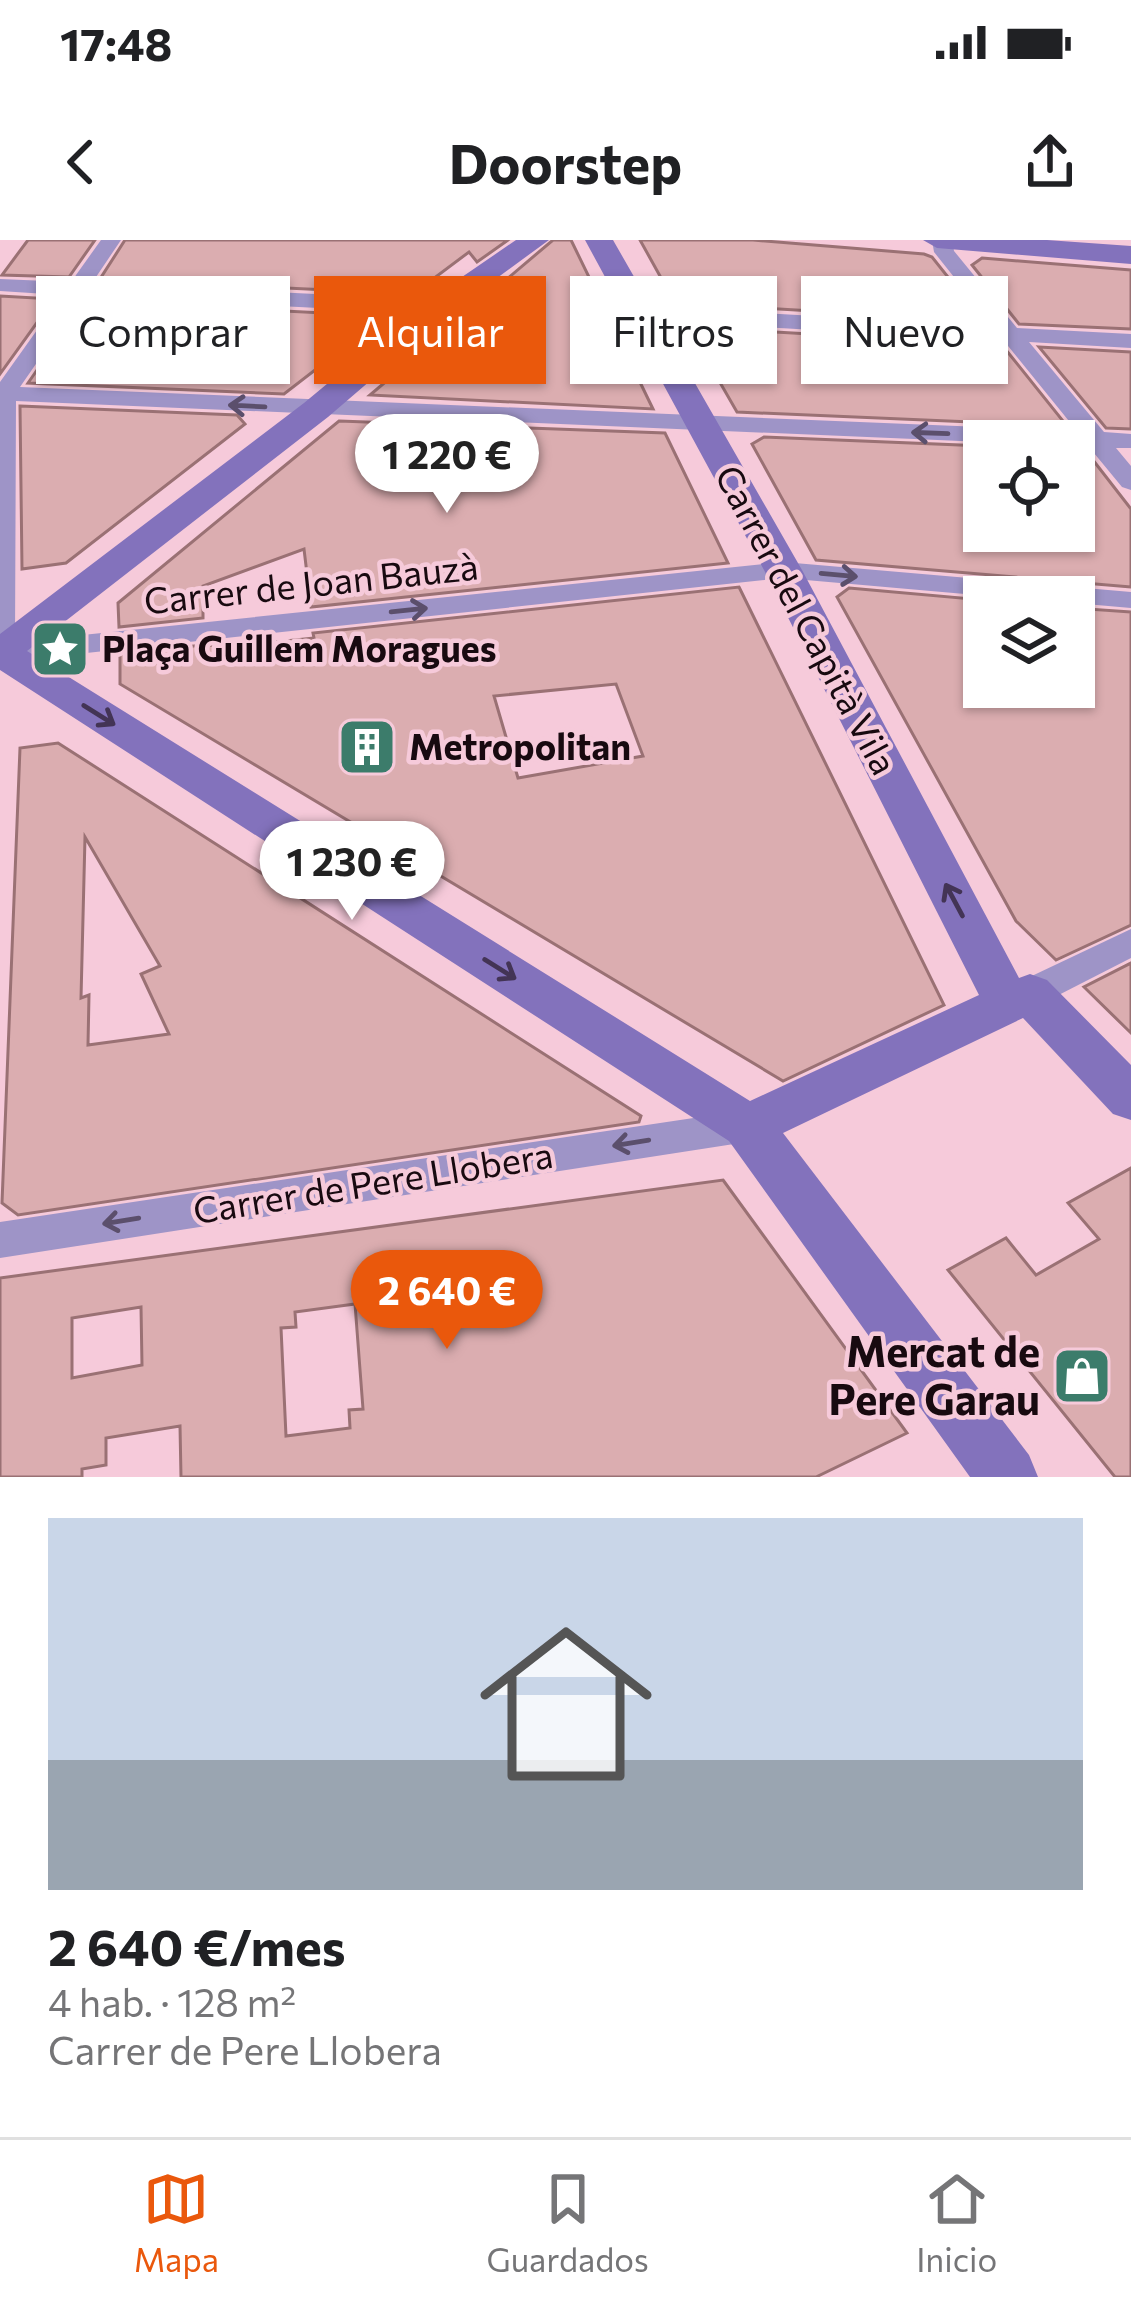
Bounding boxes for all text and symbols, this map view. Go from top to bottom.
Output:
text: 17:48 [60,15,172,70]
icon: back [48,129,114,195]
text: Doorstep [449,129,682,195]
icon: share [1017,129,1083,195]
chip: Comprar [36,276,290,384]
chip: Alquilar [314,276,546,384]
chip: Filtros [570,276,777,384]
chip: Nuevo [801,276,1008,384]
one-way arrow [228,394,267,417]
pin: 1 220 € [336,414,558,516]
map controls [963,420,1095,708]
button: locate [963,420,1095,552]
one-way arrow [911,421,950,444]
text: 1 220 € [382,429,512,477]
street label: Carrer del Capità Vila [708,457,908,781]
street label: Carrer de Joan Bauzà [142,543,480,621]
one-way arrow [819,564,858,587]
button: layers [963,576,1095,708]
one-way arrow [389,598,428,620]
place icon: Plaça Guillem Moragues [29,618,91,680]
place label: Plaça Guillem Moragues [102,625,497,670]
one-way arrow [82,702,116,727]
building icon: Metropolitan [336,716,398,778]
place label: Metropolitan [409,723,631,767]
pin: 1 230 € [241,821,463,923]
text: 1 230 € [287,836,417,884]
one-way arrow [942,882,965,918]
one-way arrow [482,957,516,981]
street label: Carrer de Pere Llobera [190,1131,556,1231]
one-way arrow [612,1133,651,1156]
one-way arrow [102,1210,141,1233]
pin: 2 640 € [336,1250,558,1352]
text: 2 640 € [378,1265,516,1313]
place label: Mercat de Pere Garau [829,1324,1040,1424]
shop icon: Mercat de Pere Garau [1051,1345,1113,1407]
icon: home [458,1596,674,1812]
text: 2 640 €/mes [48,1914,346,1977]
text: 4 hab. · 128 m² [48,1977,296,2025]
text: Carrer de Pere Llobera [48,2025,442,2073]
tab: Mapa [134,2166,219,2279]
tab: Guardados [486,2166,649,2279]
tab: Inicio [916,2166,997,2279]

